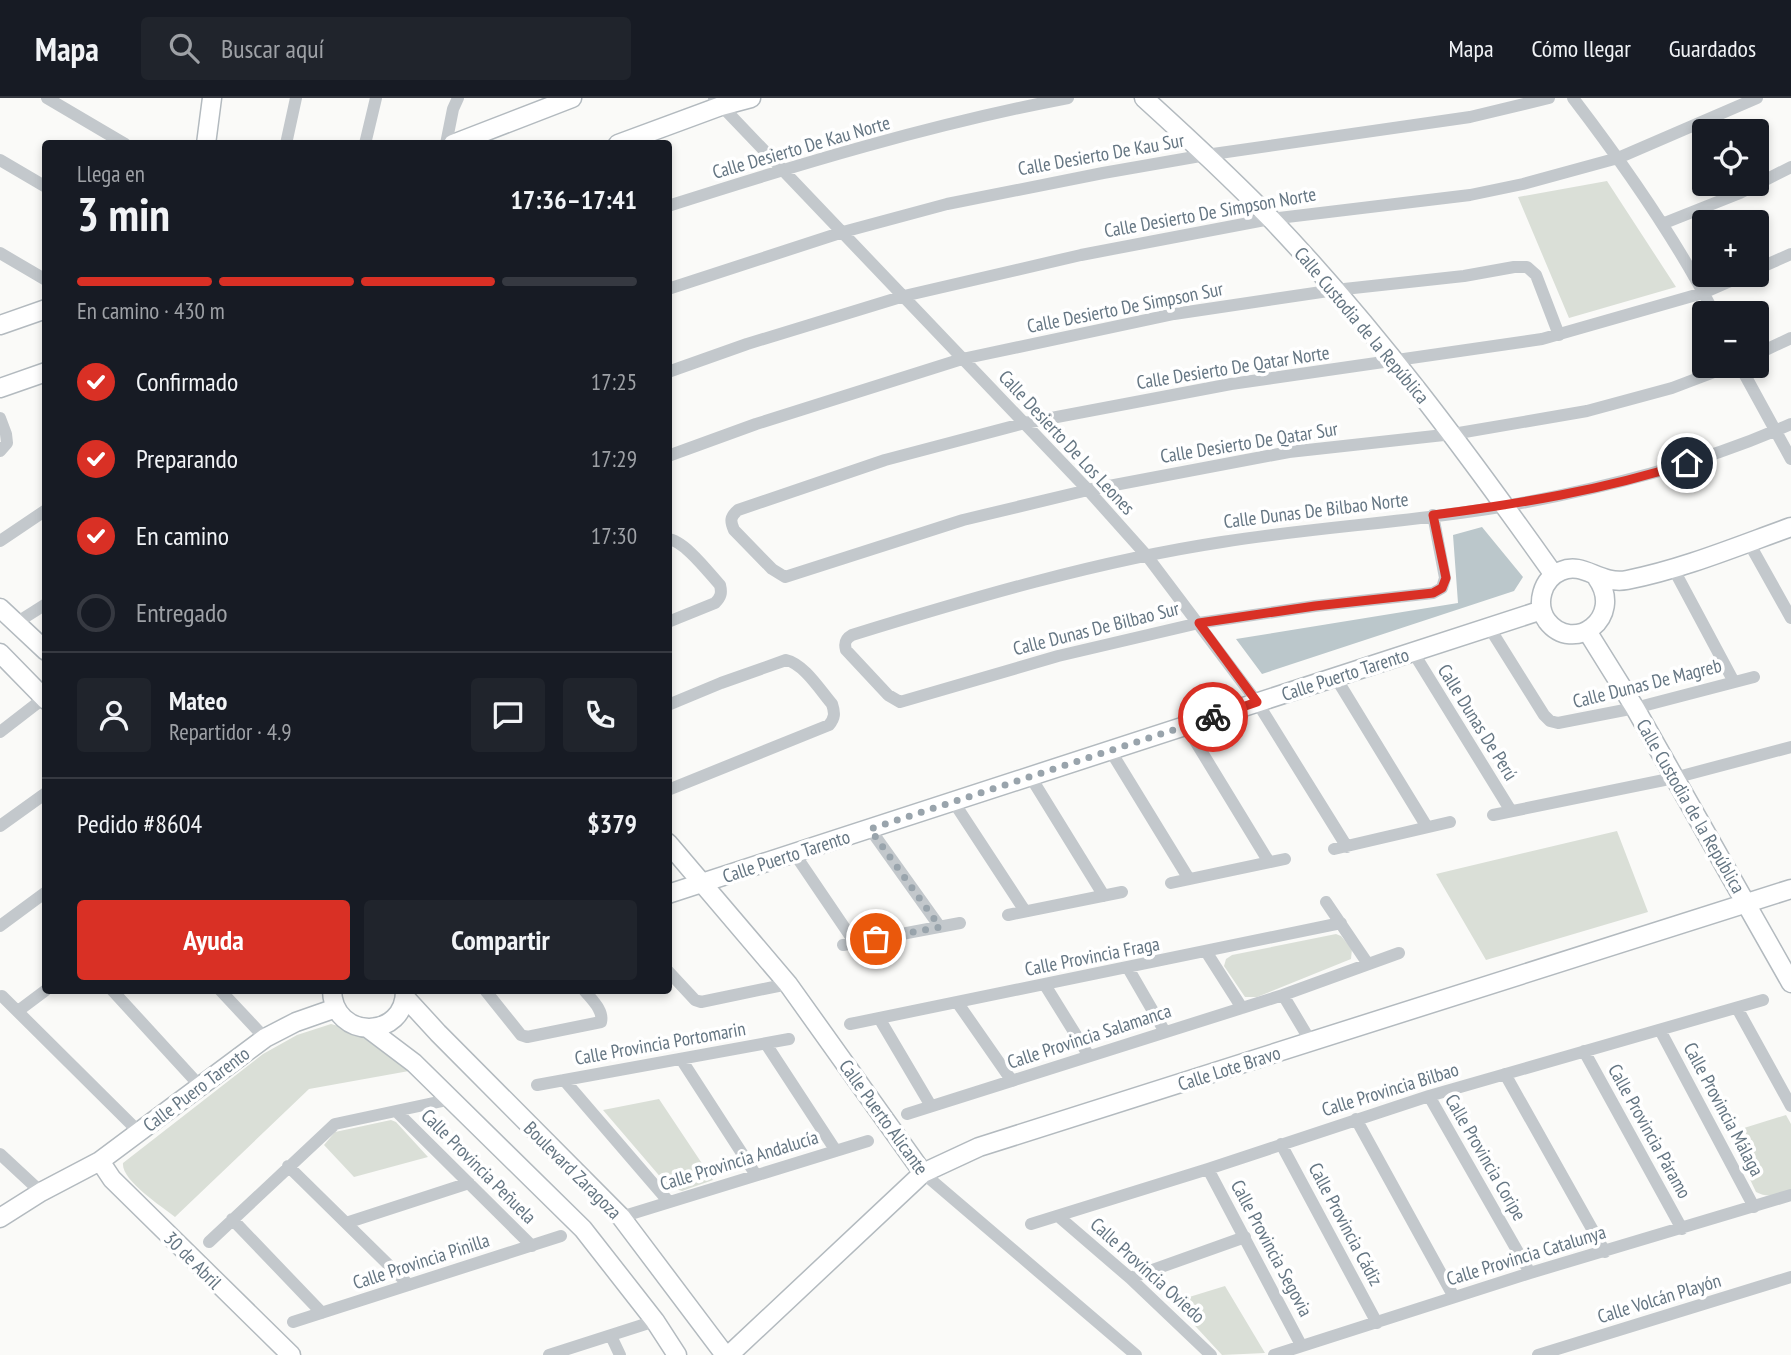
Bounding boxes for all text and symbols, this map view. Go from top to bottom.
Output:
search box [141,17,631,80]
text: Mapa [35,27,99,70]
icon: search [165,29,203,67]
text: Buscar aquí [221,32,324,65]
text: Mapa [1449,33,1494,64]
text: Cómo llegar [1532,33,1631,64]
text: Guardados [1669,33,1756,64]
street label: Calle Desierto De Kau Norte [709,110,893,184]
map controls [1692,119,1769,378]
button: locate [1692,119,1769,196]
street label: Calle Desierto De Kau Sur [1016,127,1187,180]
text: Llega en [77,159,145,188]
street label: Calle Desierto De Simpson Norte [1102,182,1318,242]
text: 17:36–17:41 [510,183,637,216]
text: 3 min [77,184,170,244]
button: + [1692,210,1769,287]
street label: Calle Custodia de la República [1289,242,1435,408]
street label: Calle Desierto De Simpson Sur [1025,276,1226,338]
text: En camino · 430 m [77,296,225,325]
button: − [1692,301,1769,378]
street label: Calle Desierto De Qatar Norte [1135,340,1331,394]
icon: check [77,363,115,401]
text: Confirmado [136,365,238,398]
street label: Calle Desierto De Los Leones [994,365,1140,519]
text: 17:25 [591,367,637,396]
street label: Calle Desierto De Qatar Sur [1158,416,1340,468]
pin [1657,433,1717,493]
icon: check [77,440,115,478]
text: Preparando [136,442,238,475]
text: 17:29 [591,444,637,473]
icon: home [1668,444,1706,482]
street label: Calle Dunas De Bilbao Norte [1222,487,1410,533]
icon: check [77,517,115,555]
text: En camino [136,519,229,552]
text: 17:30 [591,521,637,550]
text: Entregado [136,596,228,629]
street label: Calle Dunas De Bilbao Sur [1010,596,1182,660]
street label: Calle Puerto Tarento [1278,642,1412,706]
street label: Calle Dunas De Magreb [1570,653,1724,713]
street label: Calle Dunas De Perú [1433,659,1523,785]
button: person [77,678,151,752]
button: chat [471,678,545,752]
button: phone [563,678,637,752]
courier [1178,682,1248,752]
text: Mateo [169,684,227,717]
icon: bike [1194,698,1232,736]
street label: Calle Custodia de la República [1631,715,1751,897]
text: Repartidor · 4.9 [169,717,292,746]
text: Pedido #8604 [77,807,202,840]
text: $379 [587,807,637,840]
street label: Calle Puerto Tarento [719,824,853,888]
button: Ayuda [77,900,350,980]
button: Compartir [364,900,637,980]
pin [846,909,906,969]
icon: bag [857,920,895,958]
street label: Calle Provincia Fraga [1023,931,1161,981]
street label: Calle Provincia Salamanca [1004,998,1174,1074]
street label: Calle Provincia Portomarin [573,1016,747,1070]
street label: Calle Provincia Málaga [1679,1038,1769,1180]
street label: Calle Lote Bravo [1175,1040,1283,1096]
street label: Calle Puero Tarento [138,1041,254,1137]
street label: Calle Puerto Alicante [834,1055,934,1179]
street label: Calle Provincia Bilbao [1319,1057,1461,1121]
street label: Calle Provincia Páramo [1603,1060,1697,1202]
street label: Calle Provincia Coripe [1440,1089,1532,1225]
street label: Calle Provincia Peñuela [417,1104,541,1228]
street label: Boulevard Zaragoza [519,1116,627,1224]
street label: Calle Provincia Andalucía [657,1125,821,1195]
street label: Calle Provincia Cádiz [1303,1158,1389,1290]
street label: Calle Provincia Segovia [1226,1175,1318,1321]
street label: Calle Provincia Oviedo [1086,1212,1210,1328]
street label: Calle Provincia Catalunya [1444,1219,1608,1291]
street label: 30 de Abril [159,1226,227,1294]
street label: Calle Provincia Pinilla [350,1228,492,1294]
street label: Calle Volcán Playón [1594,1268,1724,1328]

